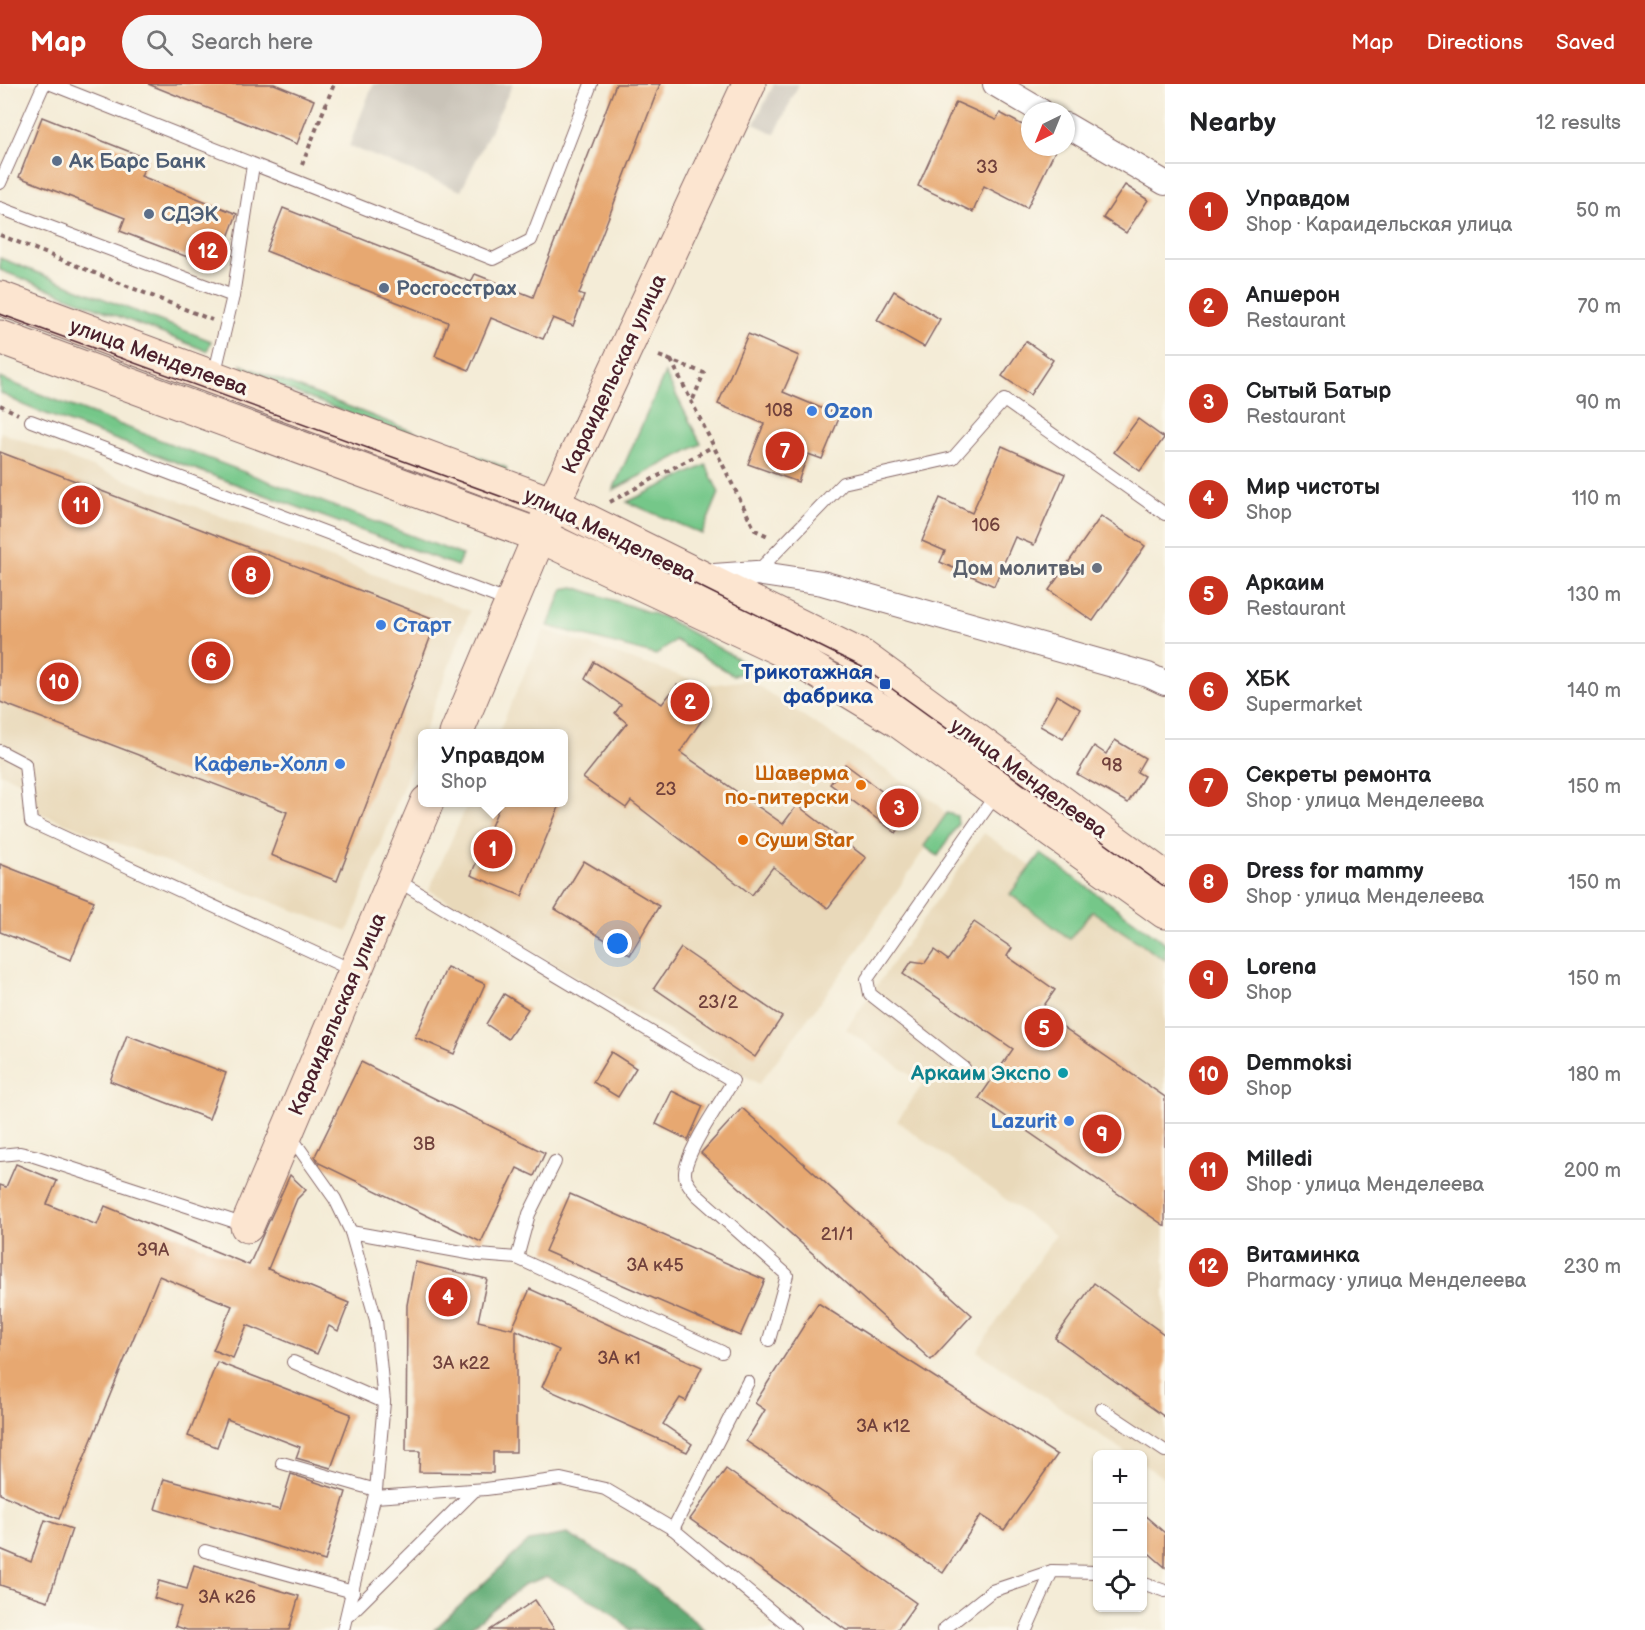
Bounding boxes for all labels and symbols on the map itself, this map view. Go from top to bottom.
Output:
north arrow [1021,102,1075,156]
place label: Ак Барс Банк [68,149,206,174]
marker: Ак Барс Банк [50,154,64,168]
house number: 33 [976,157,998,178]
place label: СДЭК [161,202,219,227]
marker: СДЭК [142,207,156,221]
pin: 12 [188,228,228,274]
street label: Караидельская улица [557,270,672,478]
place label: Росгосстрах [396,276,517,301]
marker: Росгосстрах [377,281,391,295]
street label: улица Менделеева [66,314,252,402]
place label: Ozon [824,399,873,424]
house number: 108 [765,400,793,421]
marker: Ozon [805,404,819,418]
pin: 7 [766,428,804,473]
pin: 11 [62,482,100,528]
street label: улица Менделеева [520,483,700,588]
house number: 106 [972,515,1000,536]
pin: 8 [232,552,270,598]
place label: Дом молитвы [953,556,1085,581]
marker: Дом молитвы [1090,561,1104,575]
place label: Старт [393,613,452,638]
marker: Старт [374,618,388,632]
pin: 6 [192,638,230,684]
pin: 10 [40,660,78,704]
place label: Трикотажная фабрика [741,660,874,709]
marker: Трикотажная фабрика [878,677,892,691]
pin: 2 [670,680,710,724]
street label: улица Менделеева [945,713,1113,844]
place label: Кафель-Холл [194,752,328,777]
house number: 98 [1102,755,1122,776]
marker: Кафель-Холл [333,757,347,771]
place label: Шаверма по-питерски [724,761,850,810]
marker: Шаверма по-питерски [854,778,868,792]
house number: 23 [655,779,677,800]
pin: 3 [880,786,918,830]
pin: 1 [474,826,512,872]
place label: Суши Star [755,828,854,853]
marker: Суши Star [736,833,750,847]
street label: Караидельская улица [283,909,392,1119]
your location [603,929,632,958]
house number: 23/2 [698,992,738,1013]
pin: 5 [1024,1006,1064,1050]
place label: Аркаим Экспо [910,1061,1051,1086]
marker: Аркаим Экспо [1056,1066,1070,1080]
place label: Lazurit [991,1109,1057,1134]
pin: 9 [1082,1112,1122,1156]
marker: Lazurit [1062,1114,1076,1128]
house number: 3В [413,1134,435,1155]
house number: 21/1 [821,1224,853,1245]
house number: 39А [137,1240,169,1261]
house number: 3А к45 [626,1255,684,1276]
pin: 4 [428,1274,468,1320]
house number: 3А к1 [597,1348,641,1369]
house number: 3А к22 [432,1353,490,1374]
house number: 3А к12 [856,1416,910,1437]
house number: 3А к26 [198,1587,256,1608]

